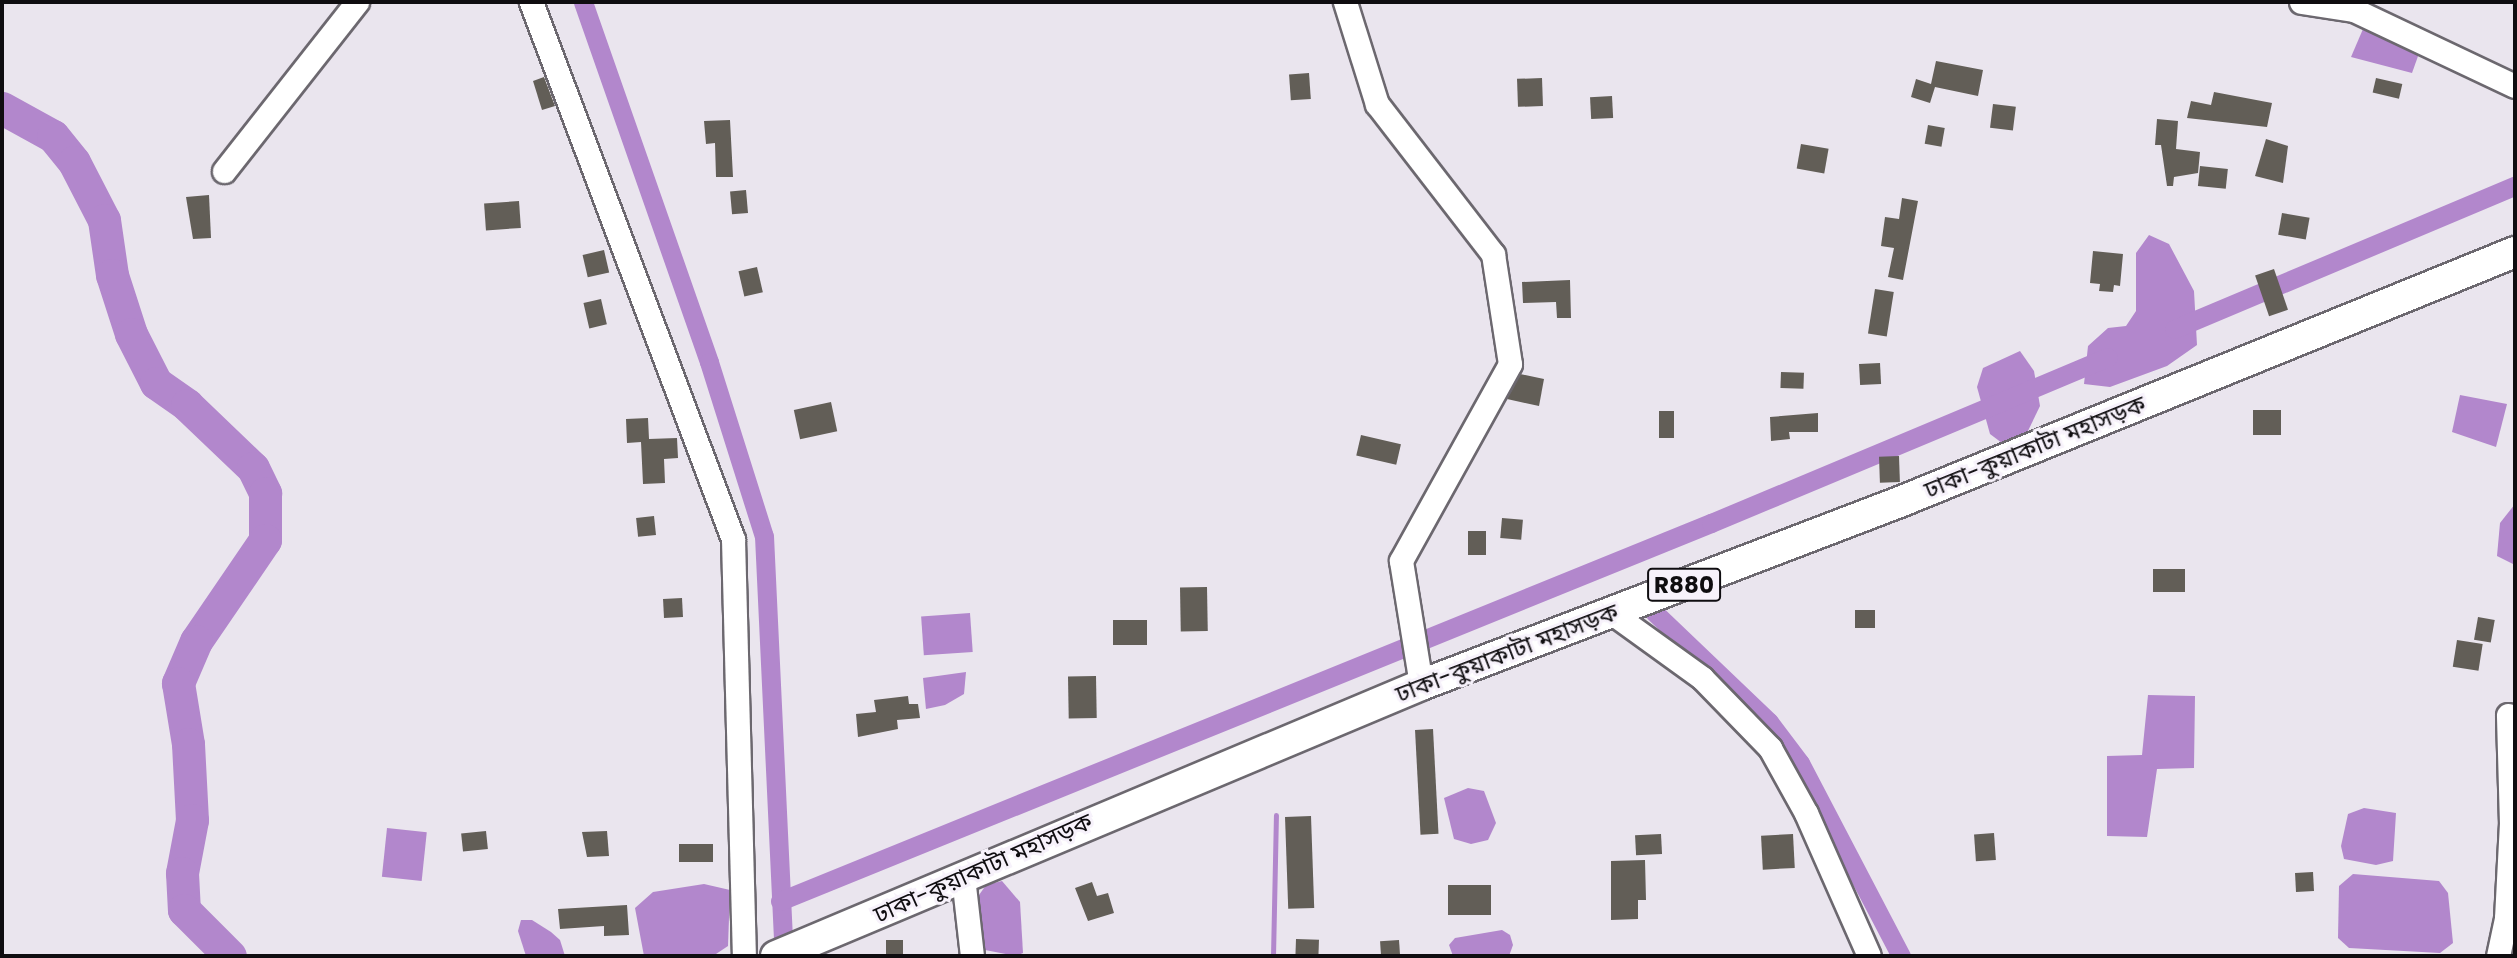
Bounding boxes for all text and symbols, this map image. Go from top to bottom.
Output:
street label: ঢাকা-কুয়াকাটা মহাসড়ক [1920,389,2150,505]
road number: R880 [1646,566,1722,604]
street label: ঢাকা-কুয়াকাটা মহাসড়ক [1392,597,1622,709]
street label: ঢাকা-কুয়াকাটা মহাসড়ক [869,807,1097,929]

